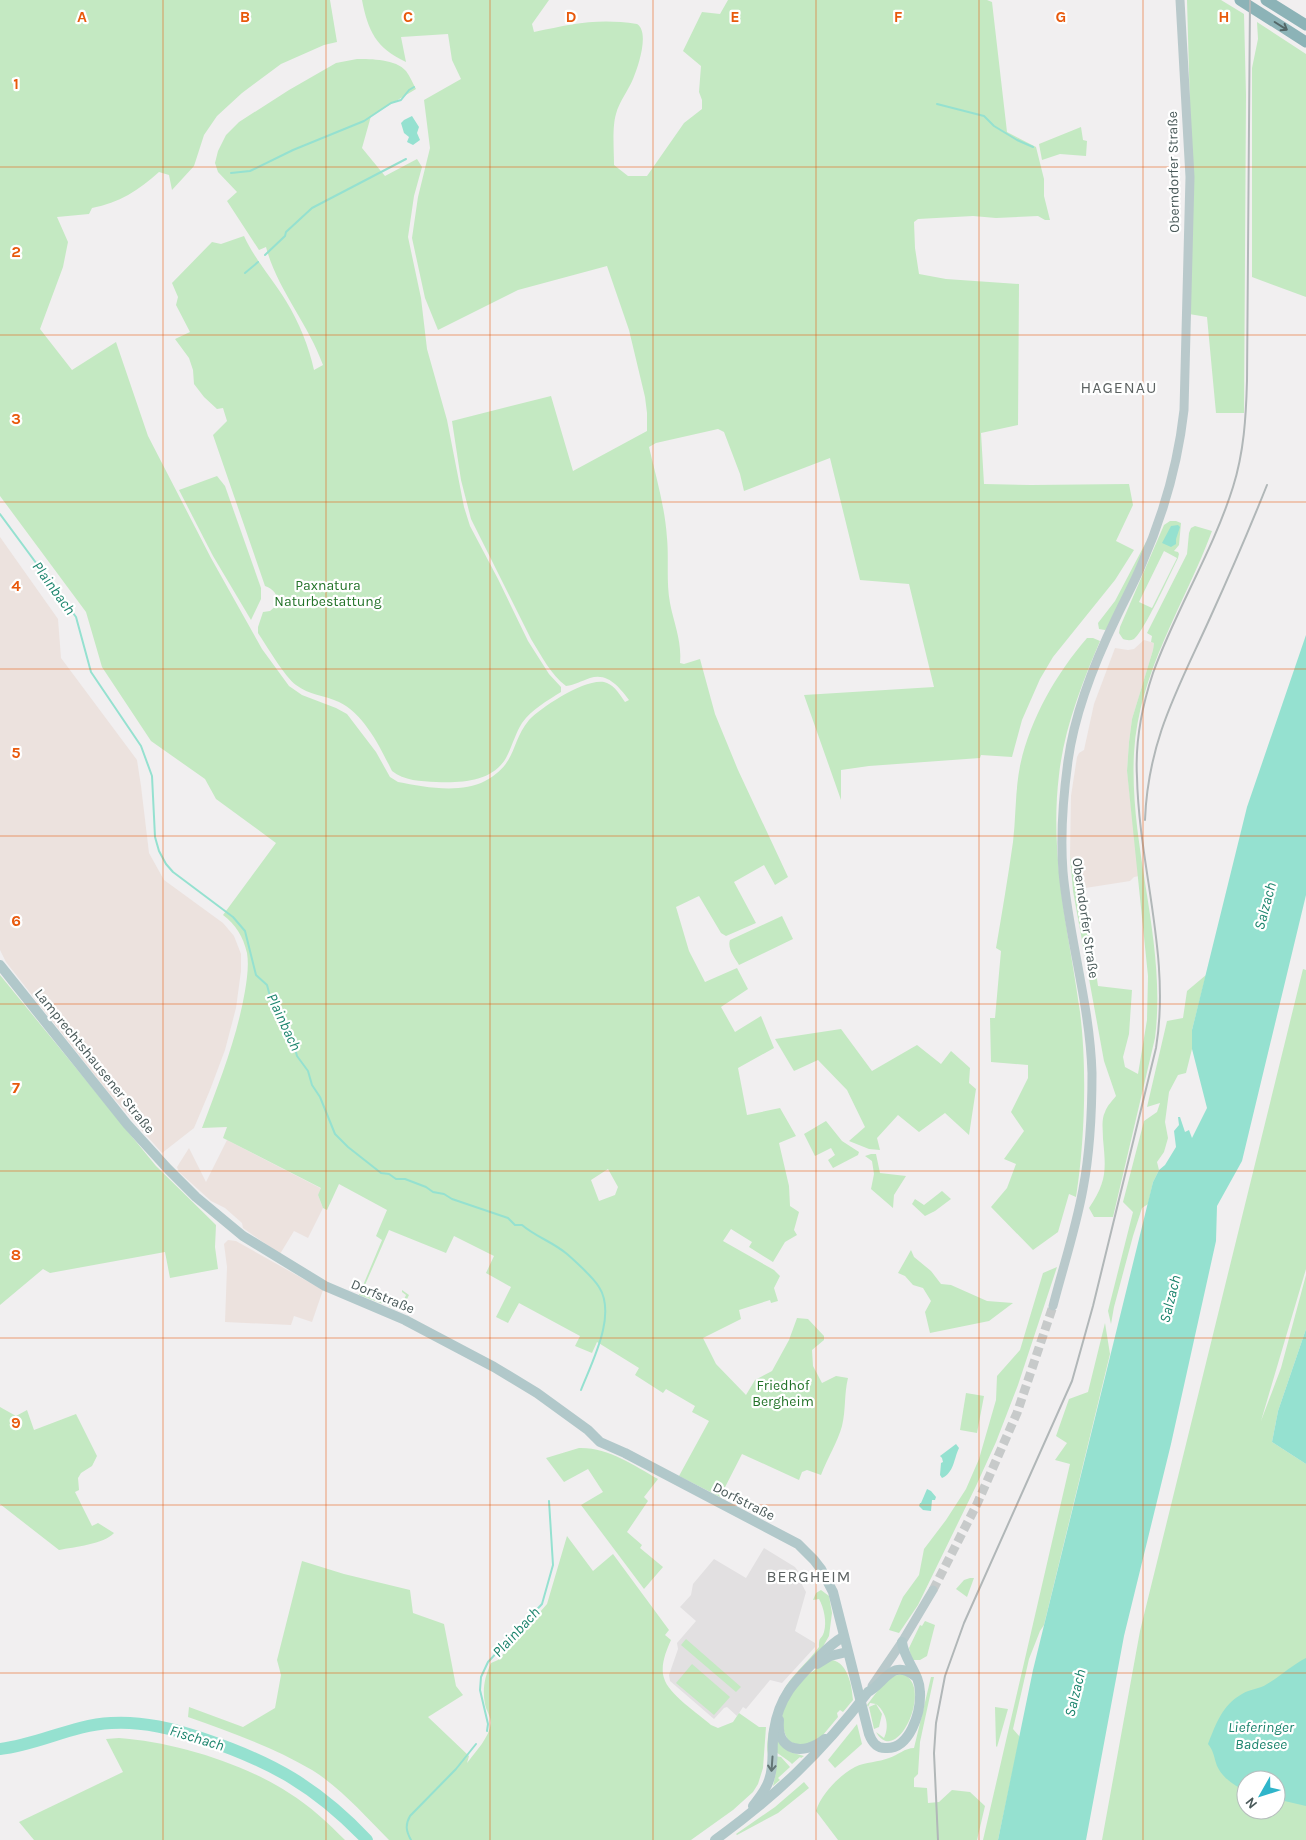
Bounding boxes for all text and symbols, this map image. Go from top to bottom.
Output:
text: A [77,7,87,26]
text: B [240,7,250,26]
text: C [403,7,413,26]
text: D [566,7,577,26]
text: E [730,7,740,26]
text: F [894,7,903,26]
text: G [1056,7,1066,26]
text: H [1218,7,1230,26]
one-way arrow [1274,22,1288,32]
text: 1 [13,74,19,93]
street label: Oberndorfer Straße [1164,111,1183,233]
text: 2 [11,242,21,261]
district label: HAGENAU [1081,378,1157,397]
text: 3 [11,409,21,428]
water label: Plainbach [29,558,79,618]
text: 4 [11,576,21,595]
park label: Paxnatura Naturbestattung [274,577,382,610]
text: 5 [11,743,21,762]
street label: Oberndorfer Straße [1069,857,1102,980]
water label: Salzach [1250,880,1280,932]
text: 6 [11,911,21,930]
street label: Lamprechtshausener Straße [31,985,158,1137]
water label: Plainbach [263,990,305,1054]
text: 7 [12,1078,20,1097]
text: 8 [11,1245,21,1264]
water label: Salzach [1155,1273,1185,1325]
street label: Dorfstraße [348,1275,417,1317]
park label: Friedhof Bergheim [752,1377,814,1410]
text: 9 [11,1413,21,1432]
street label: Dorfstraße [710,1479,778,1524]
district label: BERGHEIM [767,1567,851,1586]
water label: Plainbach [488,1603,544,1661]
water label: Salzach [1060,1667,1090,1719]
water label: Lieferinger Badesee [1228,1718,1295,1753]
water label: Fischach [168,1721,226,1755]
one-way arrow [767,1755,776,1771]
north arrow [1236,1770,1286,1820]
text: N [1242,1794,1261,1812]

